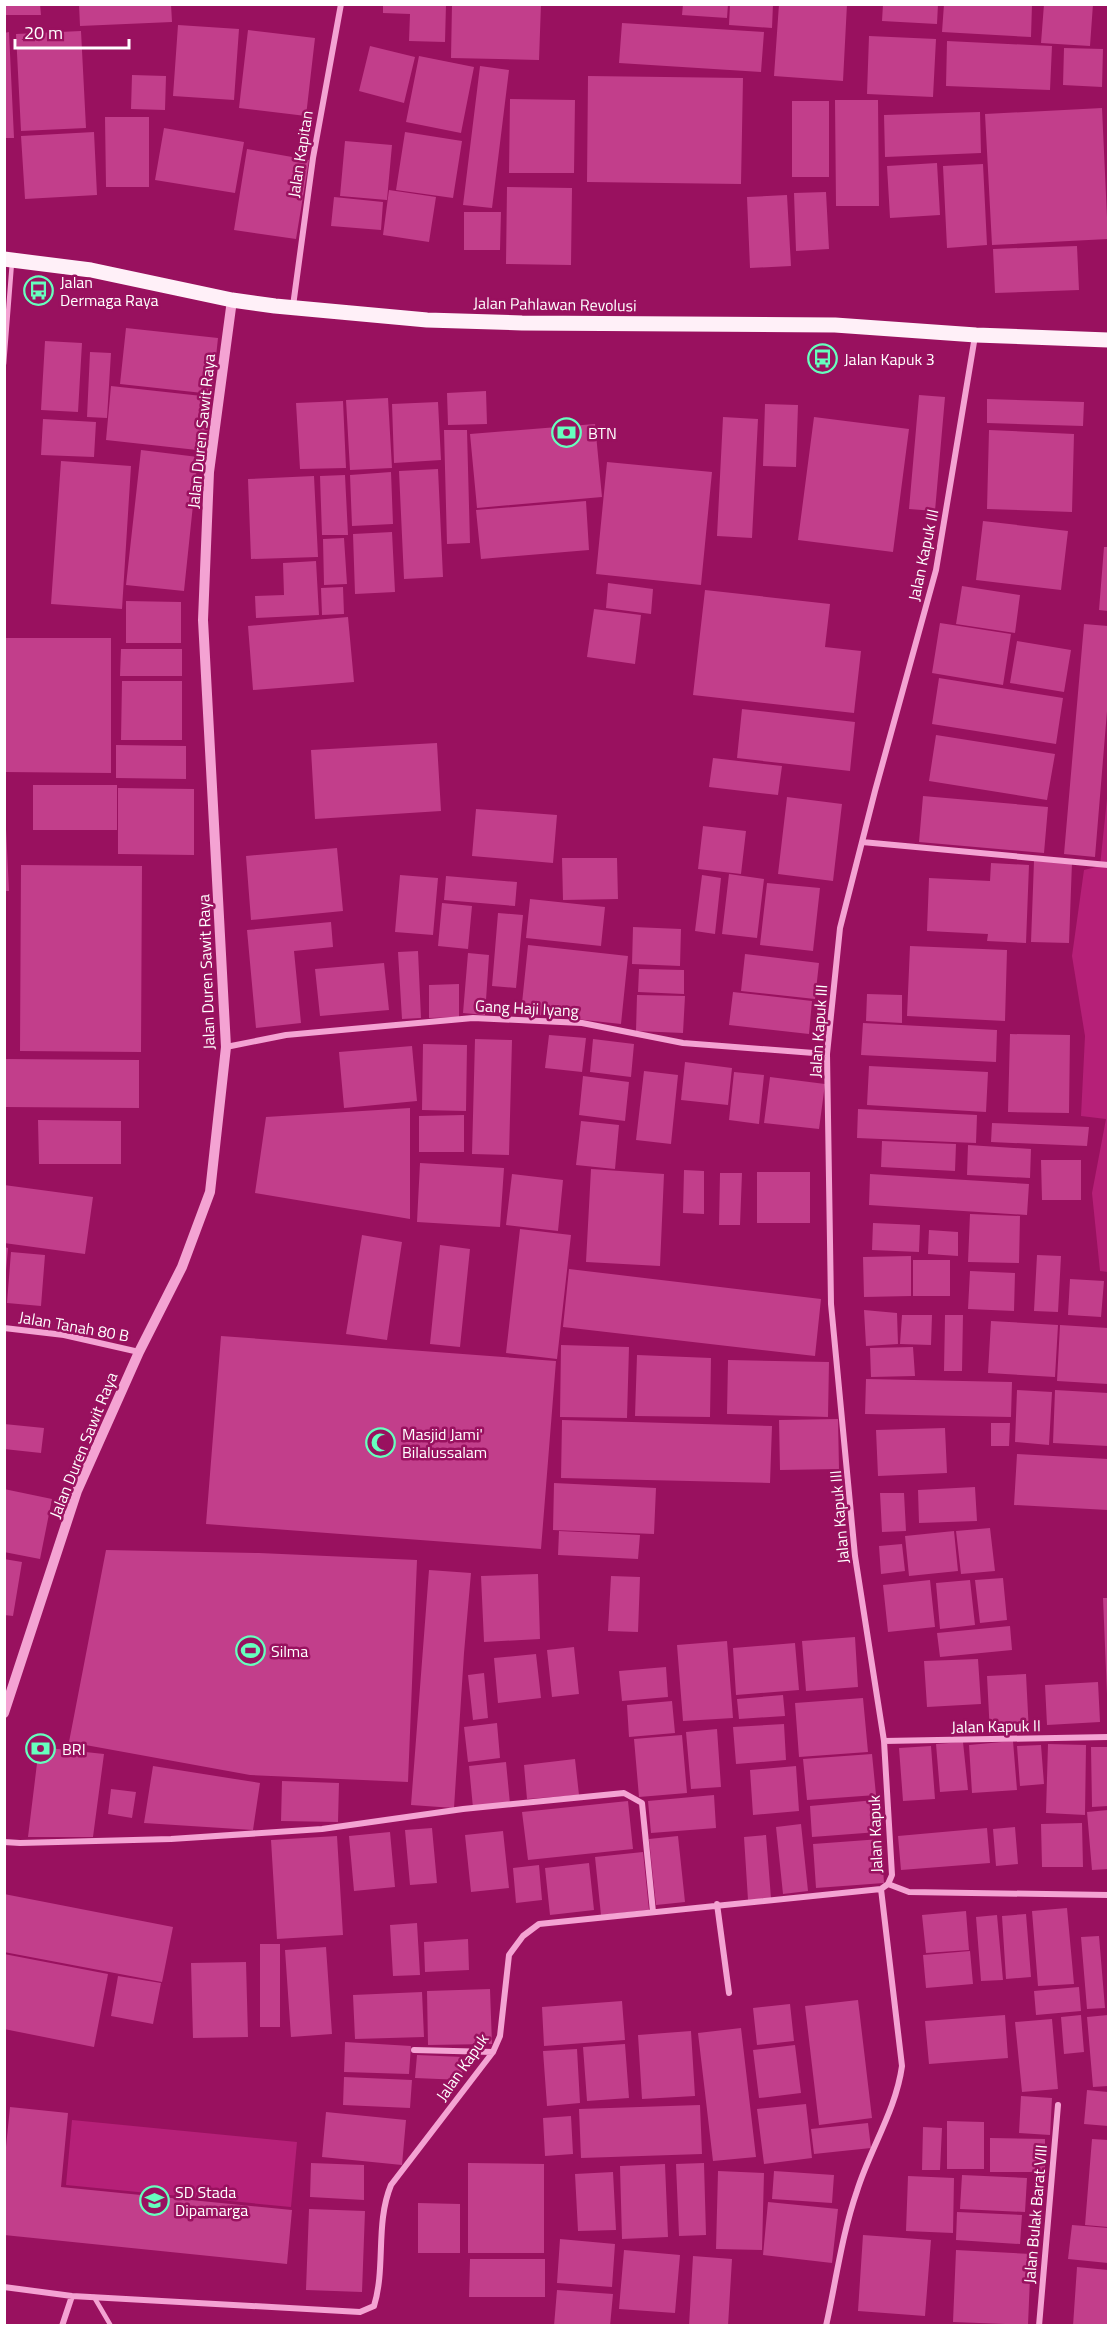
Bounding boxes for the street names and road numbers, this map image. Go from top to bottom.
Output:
street label: Jalan Kapitan [281,109,319,199]
street label: Jalan Pahlawan Revolusi [473,291,637,317]
street label: Jalan Duren Sawit Raya [181,352,221,510]
street label: Jalan Kapuk III [902,507,944,603]
street label: Jalan Duren Sawit Raya [191,894,221,1050]
street label: Jalan Kapuk III [803,984,833,1078]
street label: Gang Haji Iyang [474,993,580,1023]
street label: Jalan Tanah 80 B [17,1305,131,1348]
street label: Jalan Duren Sawit Raya [43,1368,123,1522]
street label: Jalan Kapuk III [823,1469,855,1565]
street label: Jalan Kapuk II [951,1713,1041,1739]
street label: Jalan Kapuk [862,1794,888,1873]
street label: Jalan Kapuk [430,2028,494,2106]
street label: Jalan Bulak Barat VIII [1017,2144,1053,2284]

